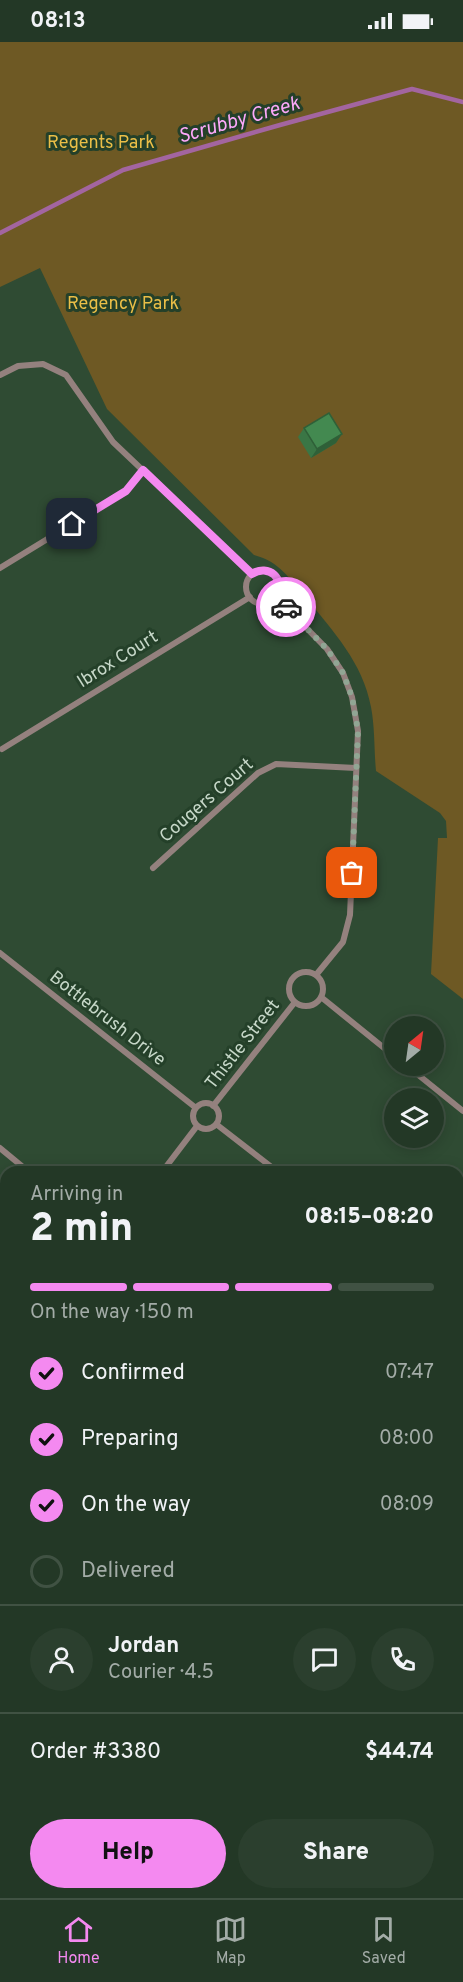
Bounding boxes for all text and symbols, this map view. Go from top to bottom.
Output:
text: 08:13 [30,8,86,35]
water label: Scrubby Creek [175,91,304,151]
park label: Regents Park [47,132,155,155]
park label: Regency Park [67,293,179,316]
pin [46,498,97,549]
icon: home [55,507,88,540]
courier [256,577,316,637]
icon: car [270,591,303,624]
street label: Ibrox Court [73,626,163,694]
street label: Cougers Court [155,754,259,848]
pin [326,847,377,898]
icon: bag [335,856,368,889]
street label: Bottlebrush Drive [44,966,170,1072]
street label: Thistle Street [201,995,285,1095]
north arrow [384,1016,444,1076]
map controls [384,1016,444,1148]
button: layers [384,1088,444,1148]
text: Arriving in [30,1182,123,1208]
text: 08:15–08:20 [305,1204,434,1231]
text: 2 min [30,1206,133,1255]
text: On the way · 150 m [30,1300,194,1326]
icon: check [30,1357,63,1390]
text: Confirmed [81,1360,185,1387]
text: 07:47 [385,1360,434,1386]
icon: check [30,1423,63,1456]
text: Preparing [81,1426,179,1453]
text: 08:00 [379,1426,434,1452]
icon: check [30,1489,63,1522]
text: On the way [81,1492,191,1519]
text: 08:09 [380,1492,434,1518]
text: Delivered [81,1558,175,1585]
button: person [30,1628,93,1691]
button: chat [293,1628,356,1691]
button: phone [371,1628,434,1691]
text: Jordan [108,1633,179,1660]
text: Courier · 4.5 [108,1660,214,1686]
text: Order #3380 [30,1739,161,1766]
text: $44.74 [365,1739,434,1766]
button: Help [30,1819,226,1888]
button: Share [238,1819,434,1888]
tab: Home [57,1913,100,1969]
tab: Map [214,1913,247,1969]
tab: Saved [362,1913,406,1969]

